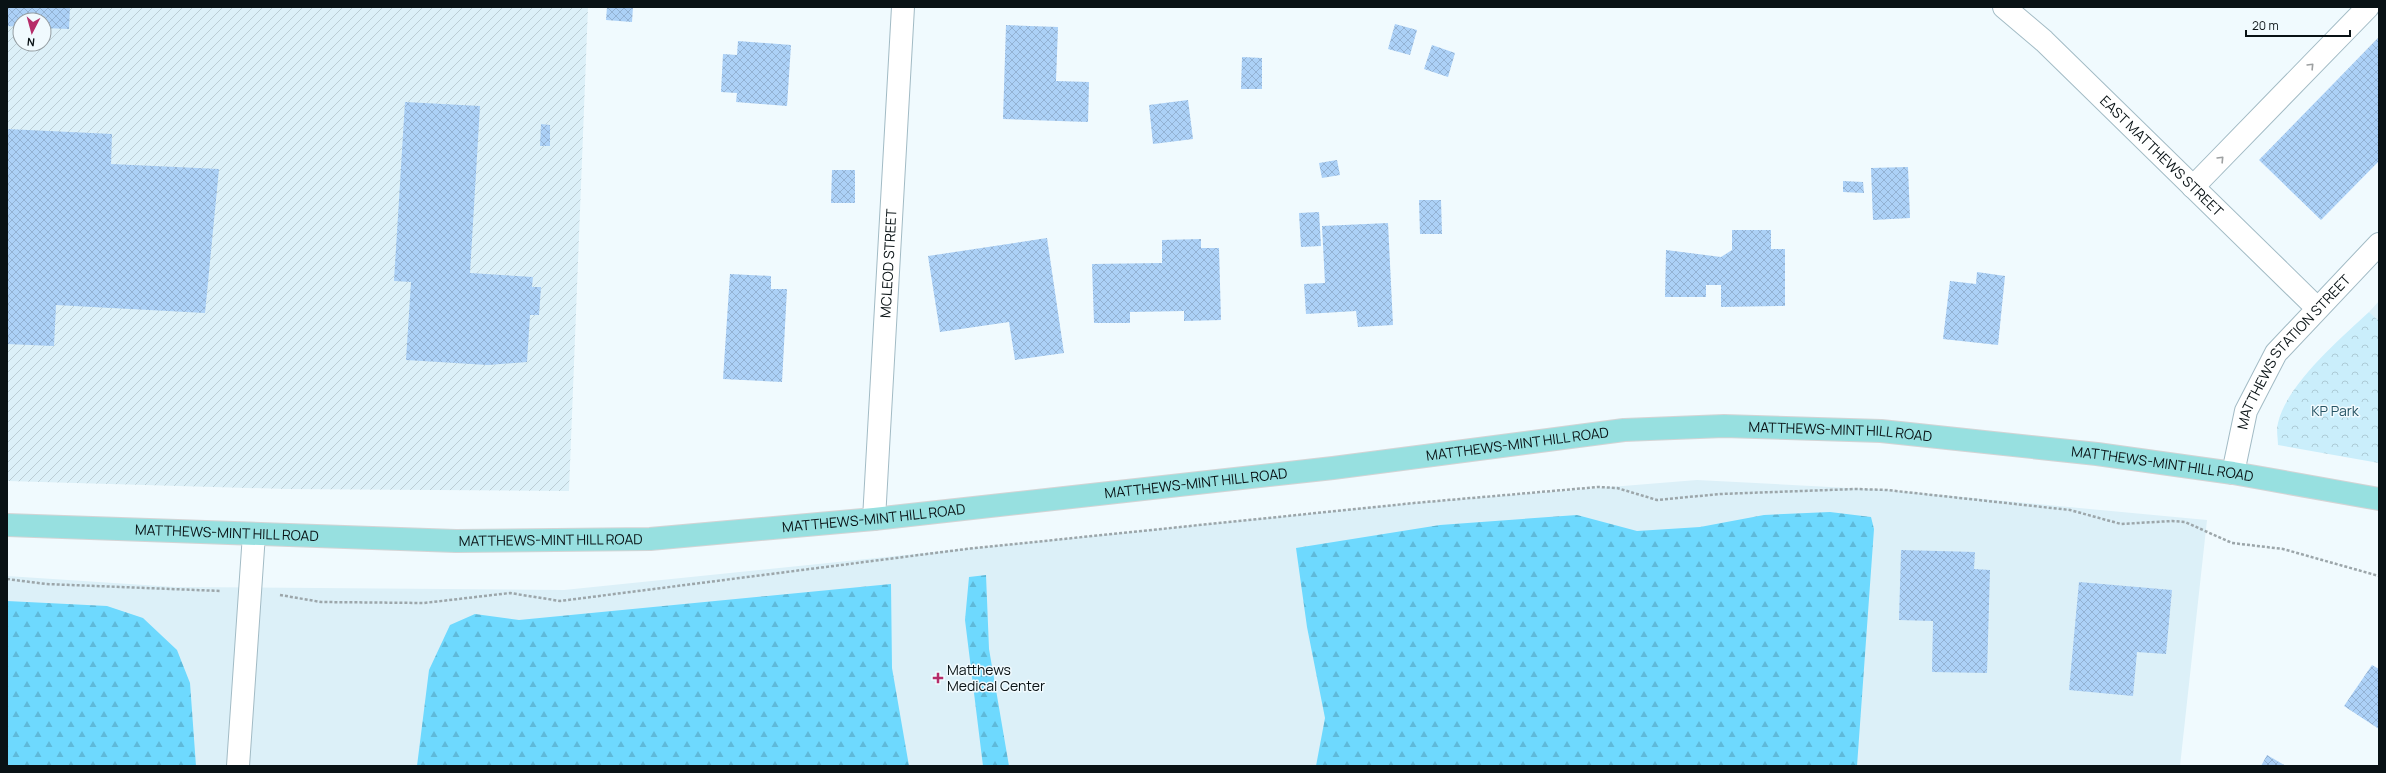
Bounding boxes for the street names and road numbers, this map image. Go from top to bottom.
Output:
street label: EAST MATTHEWS STREET [2096,91,2228,221]
street label: MCLEOD STREET [875,208,901,318]
street label: MATTHEWS STATION STREET [2232,270,2355,431]
street label: MATTHEWS-MINT HILL ROAD [1748,417,1933,445]
street label: MATTHEWS-MINT HILL ROAD [1425,422,1610,465]
street label: MATTHEWS-MINT HILL ROAD [2070,441,2255,486]
street label: MATTHEWS-MINT HILL ROAD [1103,463,1288,502]
street label: MATTHEWS-MINT HILL ROAD [781,499,966,536]
street label: MATTHEWS-MINT HILL ROAD [135,520,319,545]
street label: MATTHEWS-MINT HILL ROAD [459,529,643,550]

